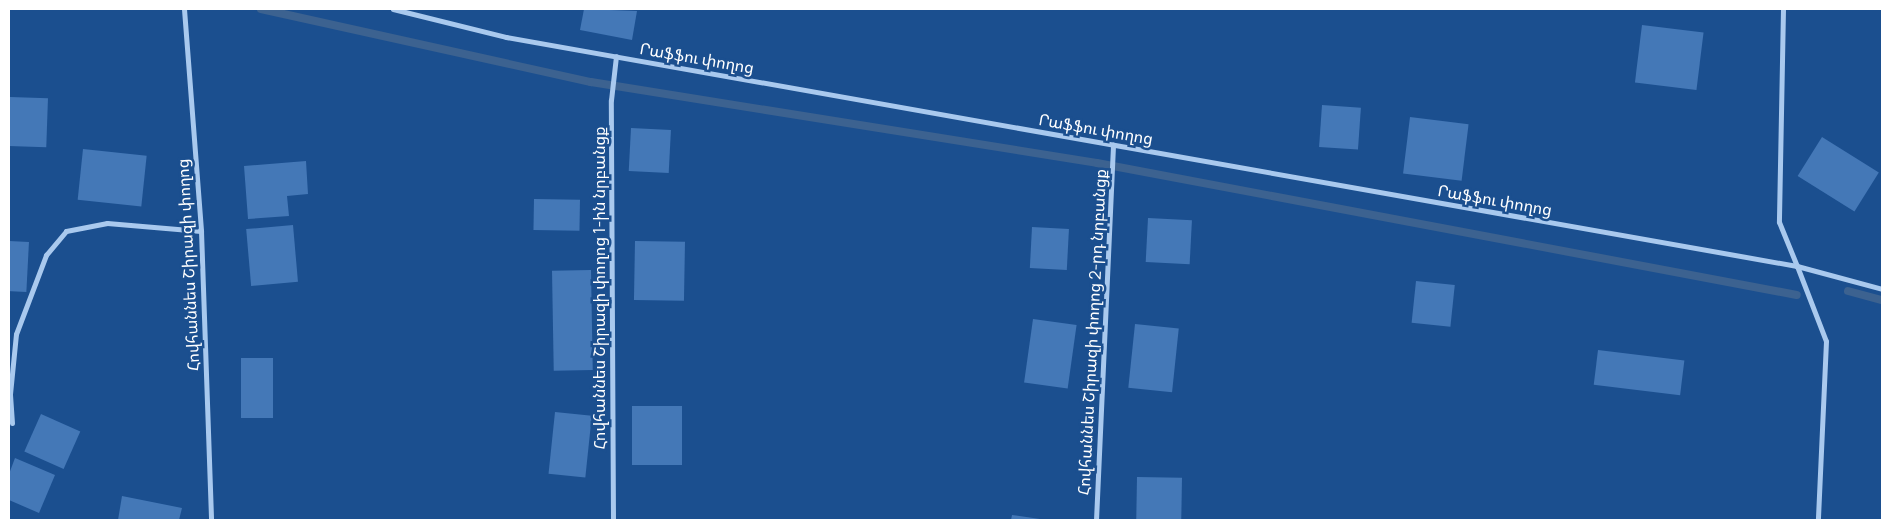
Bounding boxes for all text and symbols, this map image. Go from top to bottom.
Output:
street label: Րաֆֆու փողոց [638,39,756,77]
street label: Րաֆֆու փողոց [1037,110,1155,148]
street label: Հովհաննես Շիրազի փողոց 1-ին նրբանցք [589,126,609,450]
street label: Հովհաննես Շիրազի փողոց [173,158,203,372]
street label: Հովհաննես Շիրազի փողոց 2-րդ նրբանցք [1074,168,1110,496]
street label: Րաֆֆու փողոց [1436,181,1554,219]

